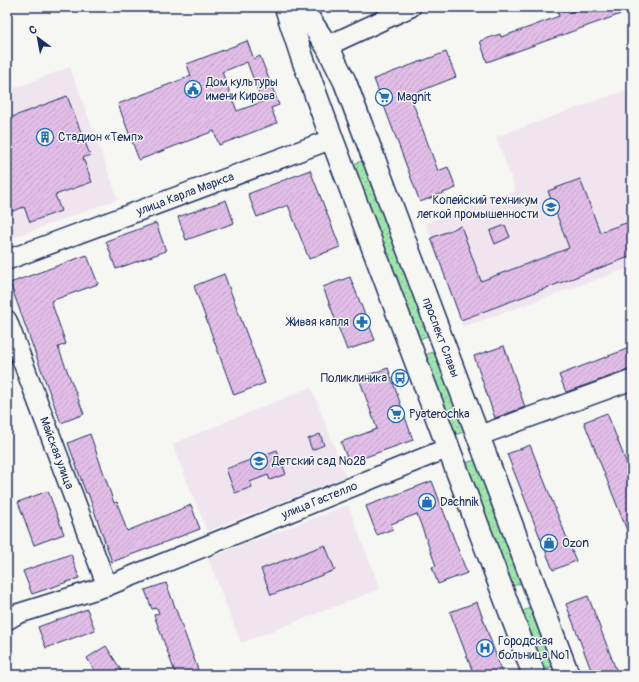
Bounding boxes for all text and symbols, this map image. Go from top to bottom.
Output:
north arrow [18,18,58,58]
text: С [27,23,39,37]
place label: Дом культуры имени Кирова [205,75,278,104]
public building icon: Дом культуры имени Кирова [183,79,203,99]
supermarket icon: Magnit [374,87,394,107]
place label: Magnit [397,90,431,105]
building icon: Стадион «Темп» [35,127,55,147]
place label: Стадион «Темп» [58,130,143,145]
street label: улица Карла Маркса [133,169,236,219]
place label: Копейский техникум легкой промышенности [417,193,539,222]
school or university icon: Копейский техникум легкой промышенности [541,197,561,217]
street label: проспект Славы [419,295,463,380]
pharmacy icon: Живая капля [352,312,372,332]
place label: Живая капля [285,315,349,330]
bus stop icon: Поликлиника [390,368,410,388]
place label: Поликлиника [321,371,387,386]
supermarket icon: Pyaterochka [386,404,406,424]
place label: Pyaterochka [409,407,470,422]
street label: Майская улица [37,415,78,492]
school or university icon: Детский сад №28 [249,451,269,471]
place label: Детский сад №28 [271,454,366,469]
street label: улица Гастелло [278,478,360,523]
shop icon: Dachnik [417,492,437,512]
place label: Dachnik [440,495,479,510]
shop icon: Ozon [539,533,559,553]
place label: Ozon [562,536,589,551]
place label: Городская больница №1 [498,634,569,663]
hospital icon: Городская больница №1 [475,638,495,658]

